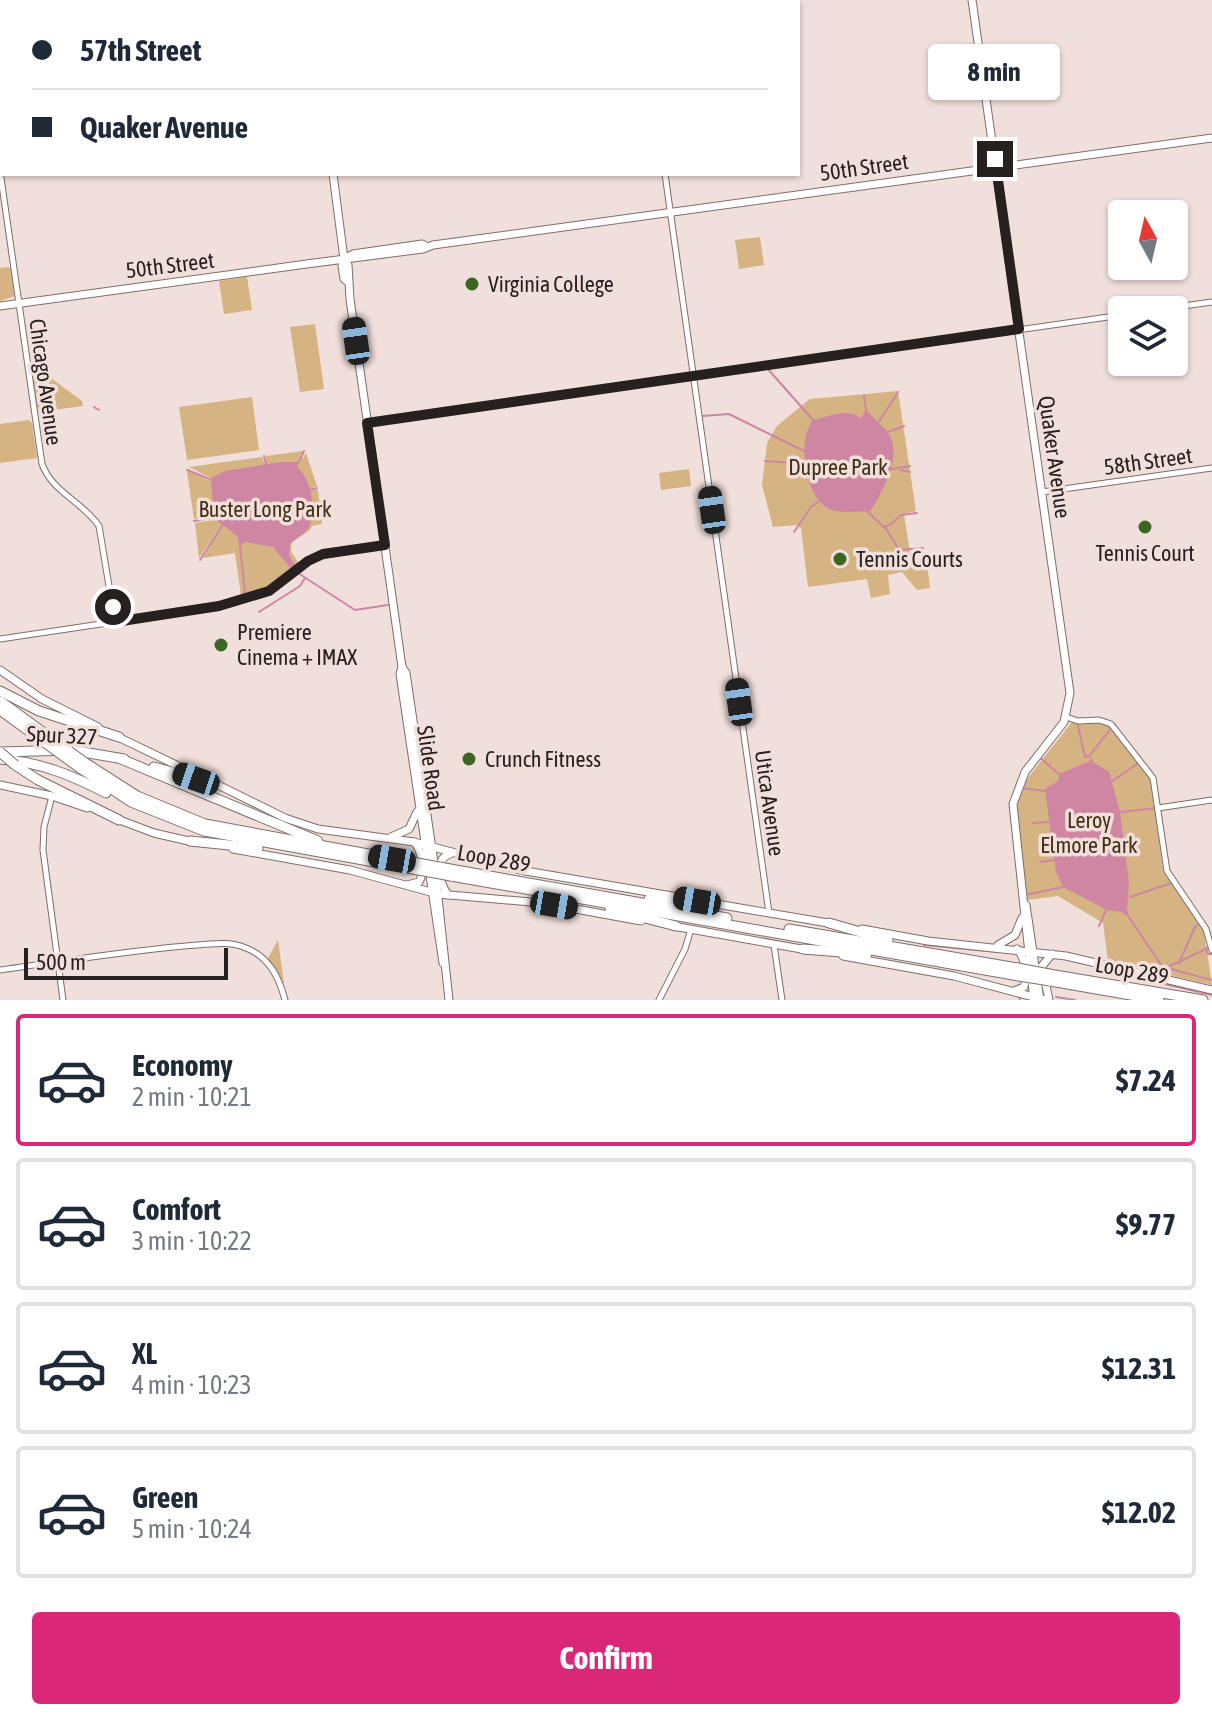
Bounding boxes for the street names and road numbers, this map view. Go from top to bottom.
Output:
street label: 50th Street [818,148,910,186]
street label: 50th Street [124,247,216,283]
street label: Chicago Avenue [24,317,68,447]
street label: Quaker Avenue [1034,394,1076,520]
street label: 58th Street [1102,442,1194,480]
street label: Spur 327 [26,720,98,750]
street label: Slide Road [412,724,450,812]
street label: Utica Avenue [750,748,790,858]
street label: Loop 289 [455,839,533,877]
street label: Loop 289 [1093,951,1171,989]

